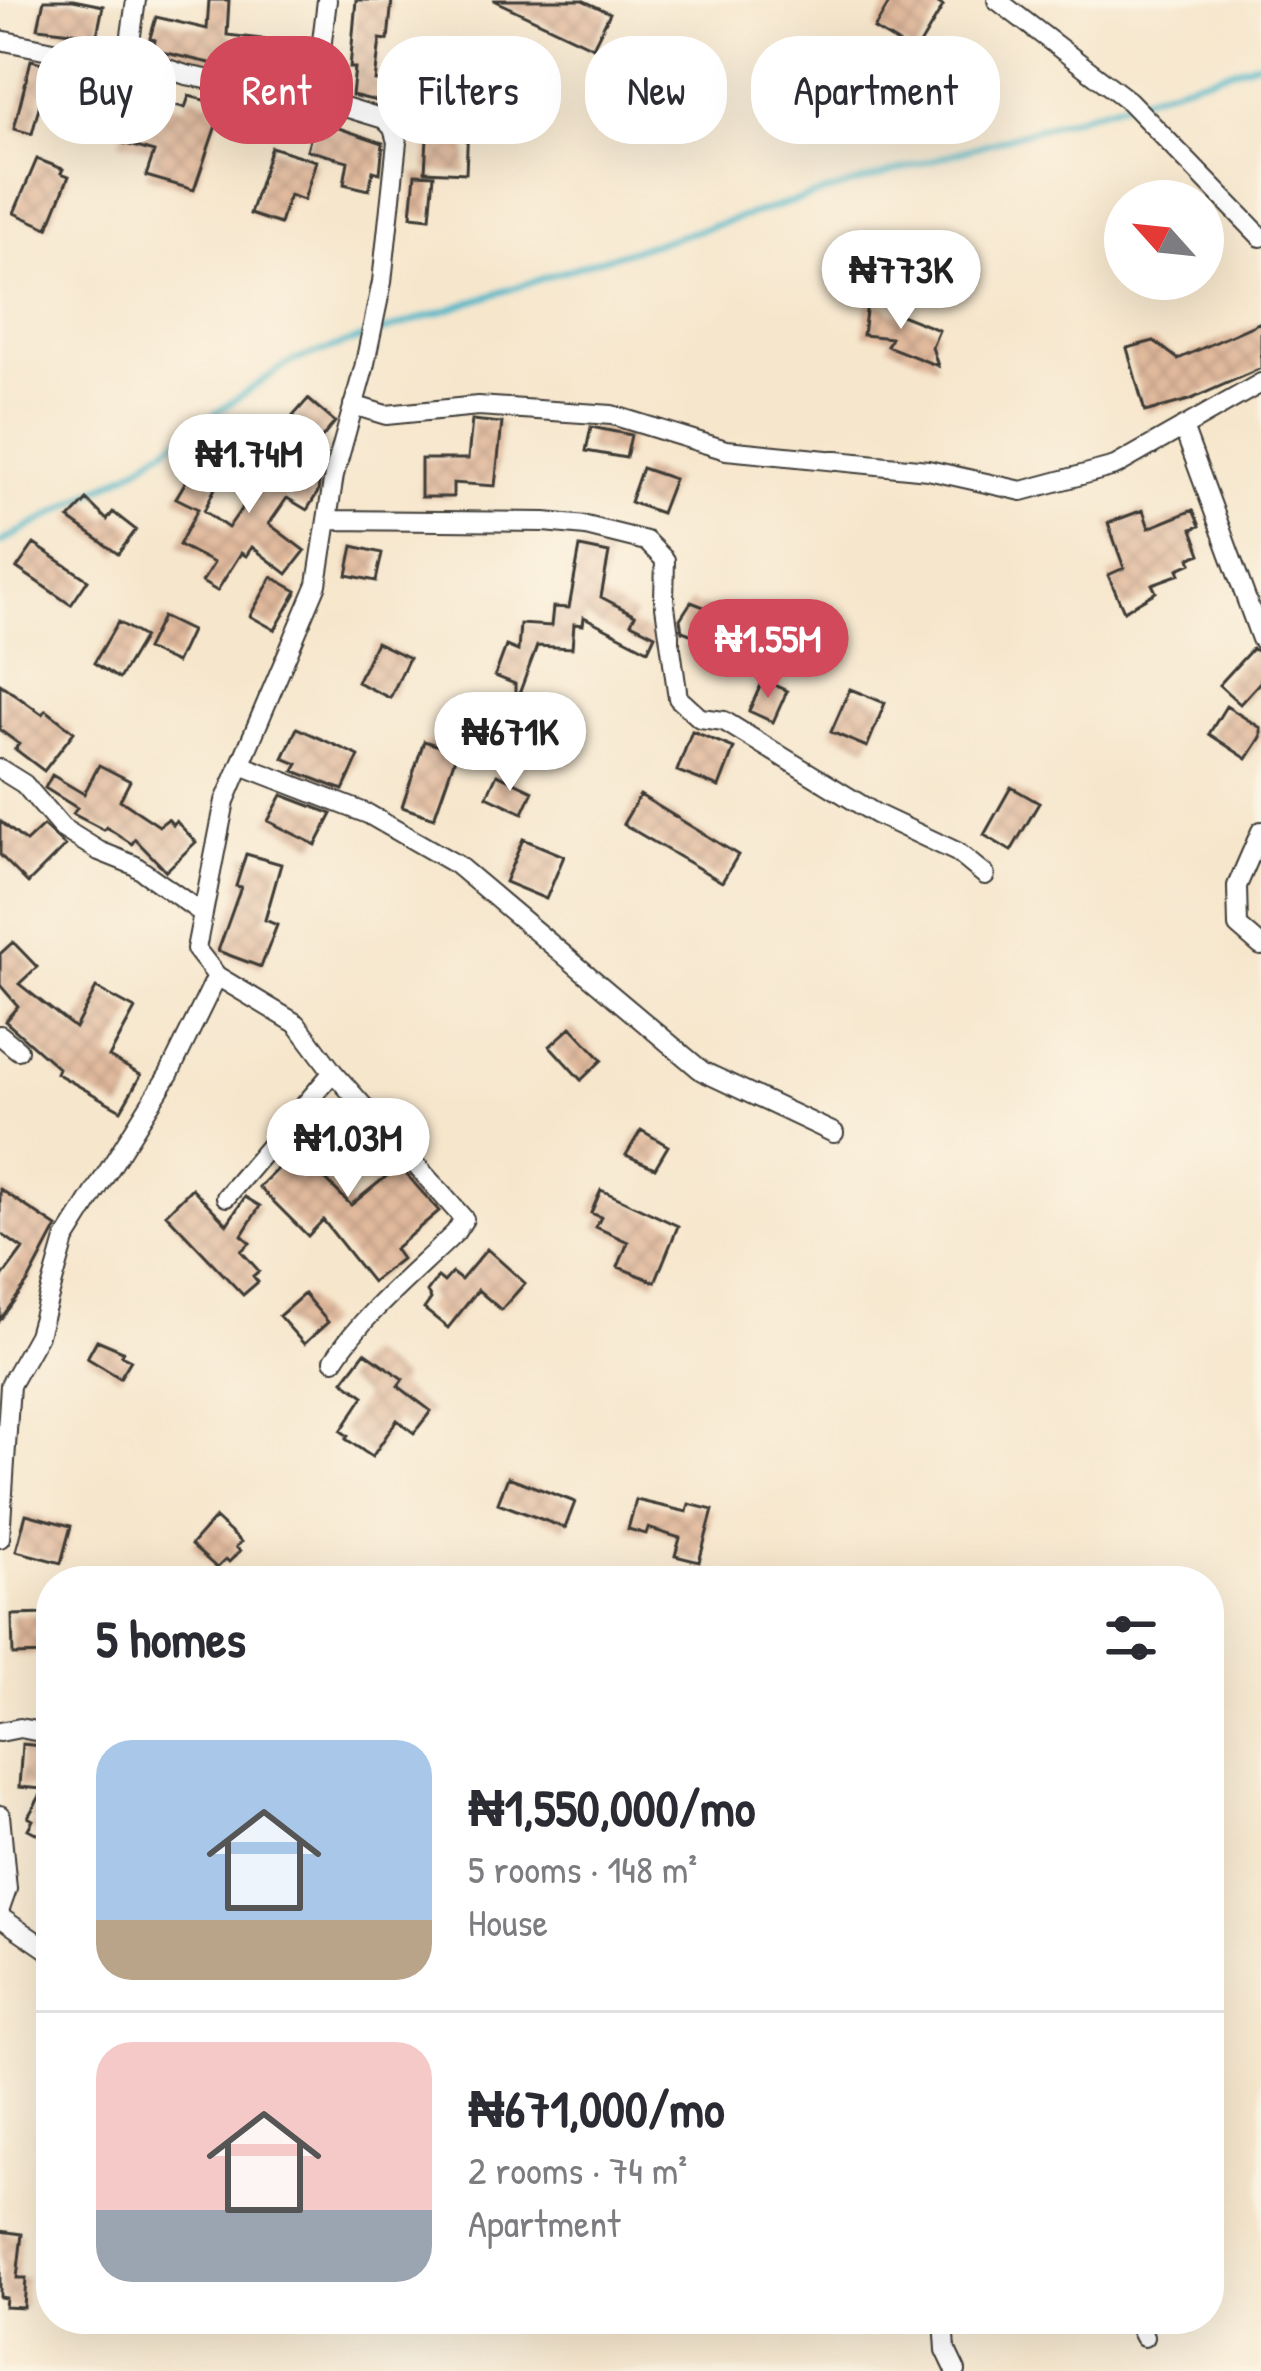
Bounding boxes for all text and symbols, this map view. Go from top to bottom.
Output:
chip: Buy [36,36,176,144]
chip: Rent [200,36,353,144]
chip: Filters [377,36,561,144]
chip: New [585,36,727,144]
chip: Apartment [751,36,1000,144]
north arrow [1104,180,1224,300]
map controls [1104,180,1224,300]
pin: ₦773K [817,230,985,332]
text: ₦773K [849,242,953,295]
pin: ₦1.74M [151,414,347,516]
text: ₦1.74M [195,426,303,479]
pin: ₦1.55M [670,599,866,701]
text: ₦1.55M [715,611,821,664]
pin: ₦671K [426,692,594,794]
text: ₦671K [461,704,559,757]
pin: ₦1.03M [250,1098,446,1200]
text: ₦1.03M [294,1110,402,1163]
text: 5 homes [96,1604,246,1673]
icon: filters [1098,1605,1164,1671]
text: ₦1,550,000/mo [468,1773,755,1842]
icon: home [192,1788,336,1932]
text: 5 rooms · 148 m² [468,1842,697,1895]
text: House [468,1895,548,1948]
text: ₦671,000/mo [468,2074,725,2143]
icon: home [192,2090,336,2234]
text: 2 rooms · 74 m² [468,2143,687,2196]
text: Apartment [468,2196,621,2249]

